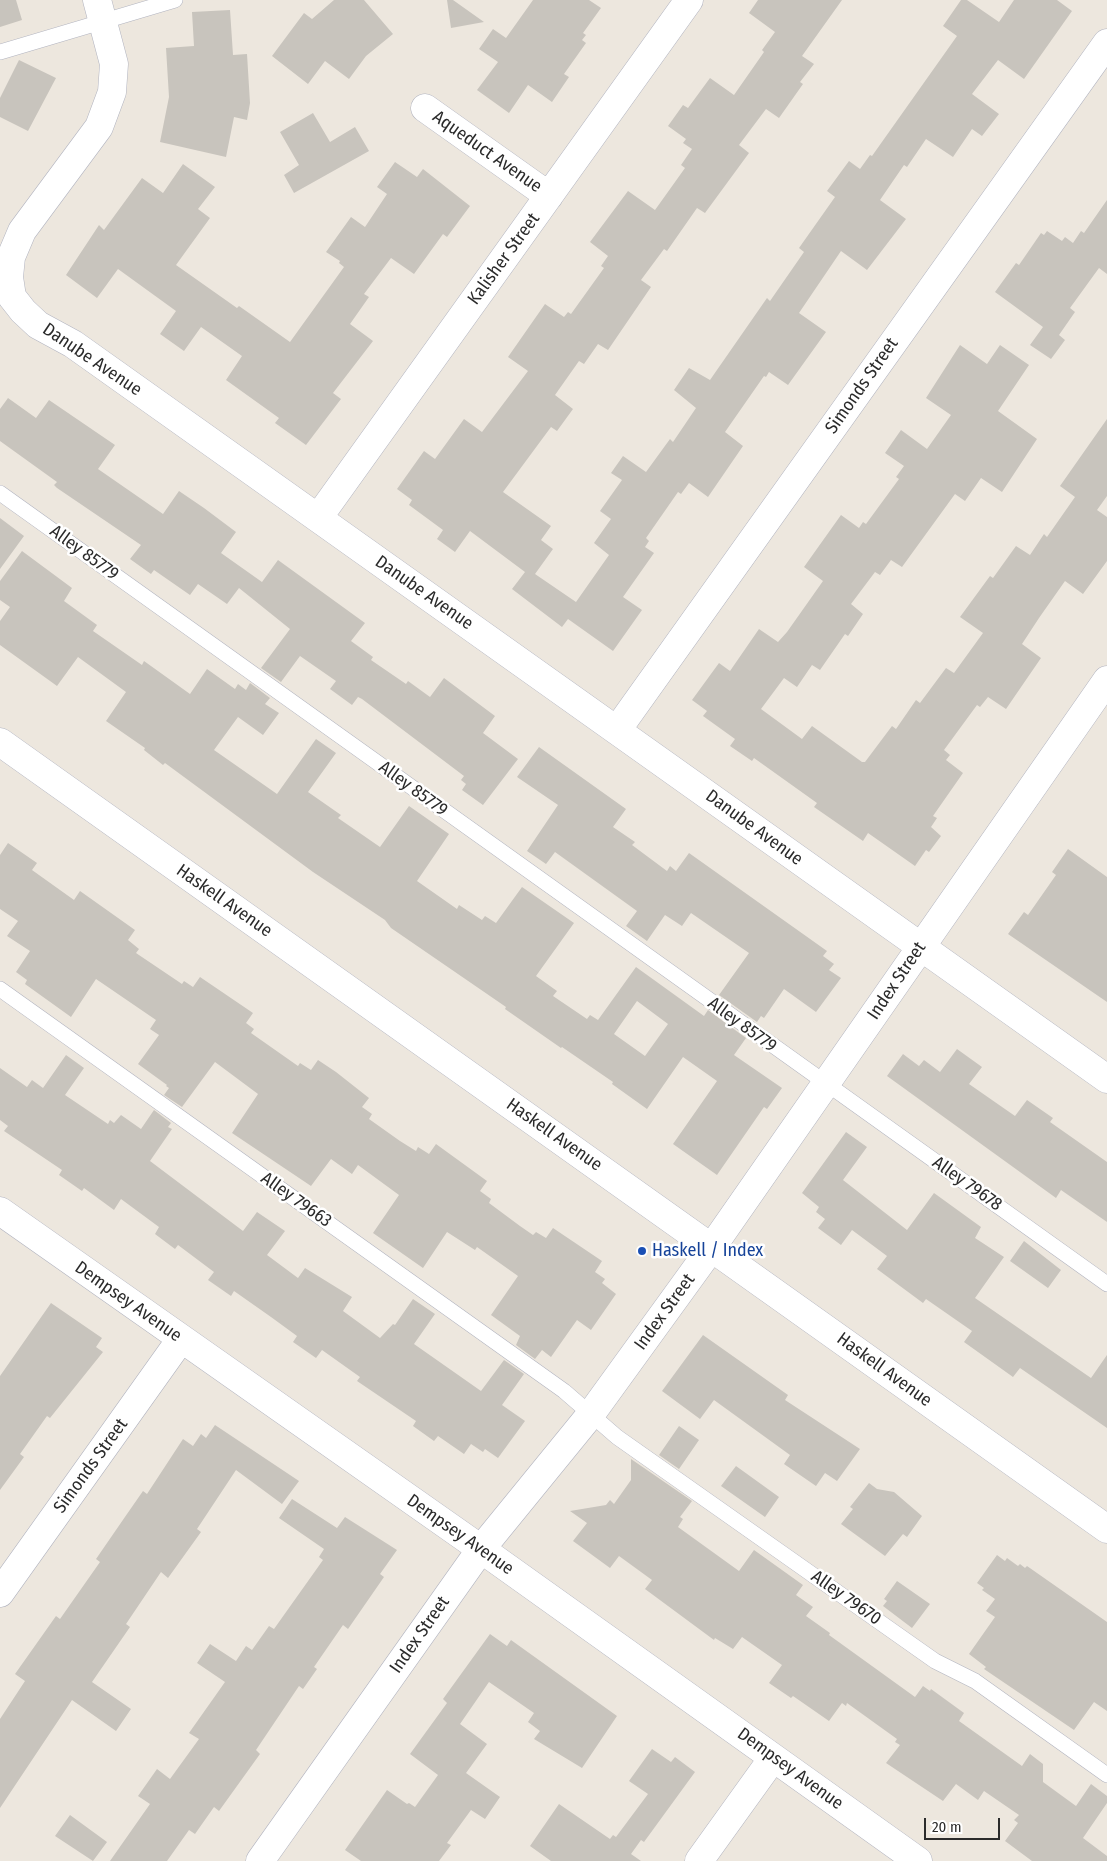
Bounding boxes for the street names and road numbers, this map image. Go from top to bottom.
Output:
street label: Aqueduct Avenue [428,106,546,198]
street label: Kalisher Street [463,209,545,309]
street label: Danube Avenue [38,319,146,401]
street label: Simonds Street [821,334,903,438]
street label: Alley 85779 [45,521,123,585]
street label: Danube Avenue [371,551,477,635]
street label: Alley 85779 [374,757,452,821]
street label: Danube Avenue [701,786,807,870]
street label: Haskell Avenue [172,860,276,942]
street label: Index Street [863,938,931,1024]
street label: Alley 85779 [703,993,781,1057]
street label: Haskell Avenue [502,1094,606,1176]
street label: Alley 79678 [928,1152,1006,1216]
street label: Alley 79663 [256,1168,336,1232]
street label: Dempsey Avenue [70,1257,186,1347]
street label: Index Street [630,1270,700,1354]
street label: Haskell Avenue [832,1328,936,1412]
street label: Simonds Street [49,1414,133,1518]
street label: Dempsey Avenue [402,1490,518,1580]
street label: Alley 79670 [807,1566,885,1630]
street label: Index Street [386,1592,454,1678]
street label: Dempsey Avenue [733,1723,847,1815]

